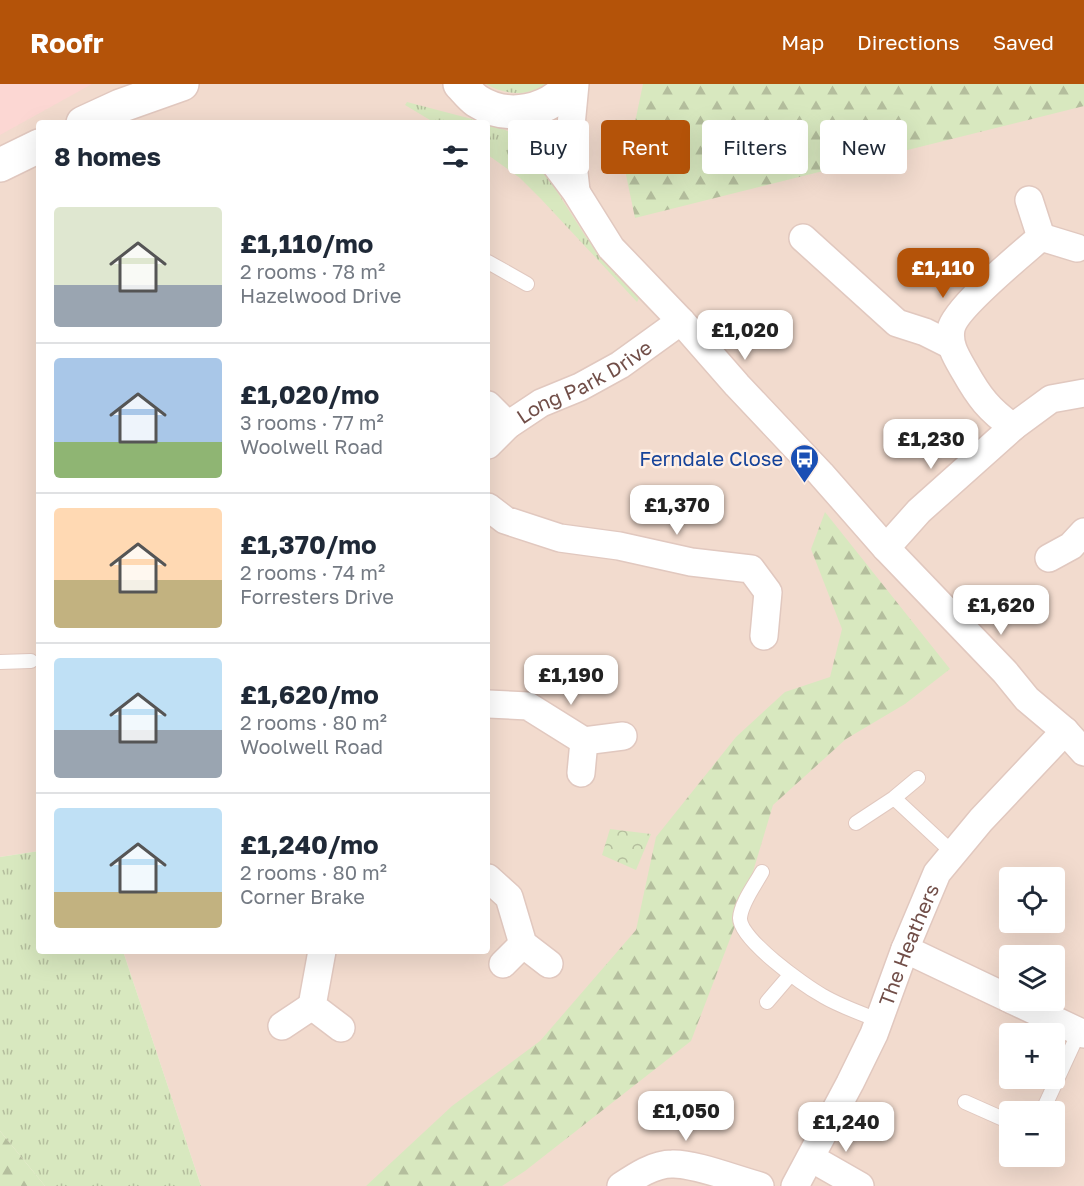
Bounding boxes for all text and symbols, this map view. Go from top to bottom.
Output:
text: Roofr [30,26,104,59]
text: Map [781,29,824,55]
text: Directions [857,29,960,55]
text: Saved [993,29,1054,55]
chip: Buy [508,120,589,174]
chip: Rent [601,120,690,174]
chip: Filters [702,120,808,174]
chip: New [820,120,907,174]
icon: filters [439,140,472,173]
text: 8 homes [54,141,161,172]
text: £1,110/mo [240,228,373,259]
icon: home [102,231,174,303]
pin: £1,110 [894,248,992,299]
text: £1,110 [911,255,975,279]
text: 2 rooms · 78 m² [240,259,385,283]
text: Hazelwood Drive [240,283,401,307]
pin: £1,020 [696,310,794,361]
text: £1,020 [711,317,779,341]
street label: Long Park Drive [512,334,656,428]
text: £1,020/mo [240,379,379,410]
icon: home [102,382,174,454]
text: 3 rooms · 77 m² [240,410,384,434]
pin: £1,230 [882,419,980,470]
text: £1,230 [897,426,965,450]
text: Woolwell Road [240,434,383,458]
bus stop icon: Ferndale Close [788,442,820,484]
place label: Ferndale Close [639,446,783,470]
pin: £1,370 [628,485,726,536]
text: £1,370 [644,492,710,516]
text: £1,370/mo [240,529,377,560]
icon: home [102,532,174,604]
text: 2 rooms · 74 m² [240,560,385,584]
text: Forresters Drive [240,584,394,608]
pin: £1,620 [952,585,1050,636]
text: £1,620 [967,592,1035,616]
pin: £1,190 [522,655,620,706]
text: £1,190 [538,662,604,686]
text: £1,620/mo [240,679,379,710]
icon: home [102,682,174,754]
text: 2 rooms · 80 m² [240,710,387,734]
text: Woolwell Road [240,734,383,758]
text: £1,240/mo [240,829,379,860]
icon: home [102,832,174,904]
text: 2 rooms · 80 m² [240,860,387,884]
map controls [999,867,1065,1167]
button: locate [999,867,1065,933]
street label: The Heathers [873,880,943,1009]
text: Corner Brake [240,884,365,908]
button: layers [999,945,1065,1011]
button: + [999,1023,1065,1089]
pin: £1,050 [637,1091,735,1142]
text: £1,050 [652,1098,720,1122]
button: − [999,1101,1065,1167]
pin: £1,240 [797,1102,895,1153]
text: £1,240 [812,1109,880,1133]

